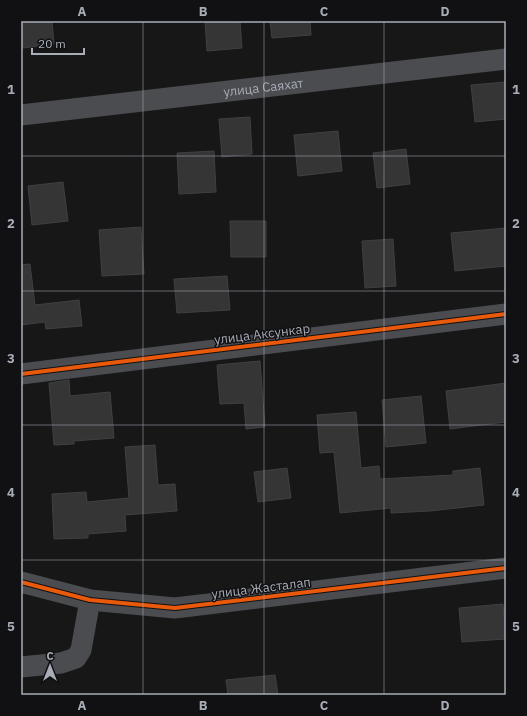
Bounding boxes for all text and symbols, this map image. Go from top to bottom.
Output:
text: A [78,3,87,20]
text: B [199,3,208,20]
text: C [320,3,329,20]
text: D [440,3,450,20]
scale bar [32,30,84,56]
text: 20 m [38,36,66,51]
street label: улица Саяхат [222,74,304,100]
text: 1 [7,81,15,98]
text: 1 [512,81,520,98]
text: 2 [7,215,15,232]
text: 2 [512,215,520,232]
street label: улица Аксункар [213,320,311,348]
text: 3 [7,350,15,367]
text: 3 [512,350,520,367]
text: 4 [7,484,15,501]
text: 4 [512,484,520,501]
street label: улица Жасталап [210,573,312,603]
text: 5 [7,618,15,635]
text: 5 [512,618,520,635]
north arrow [30,646,70,686]
text: С [46,649,54,663]
text: A [78,697,87,714]
text: B [199,697,208,714]
text: C [320,697,329,714]
text: D [440,697,450,714]

